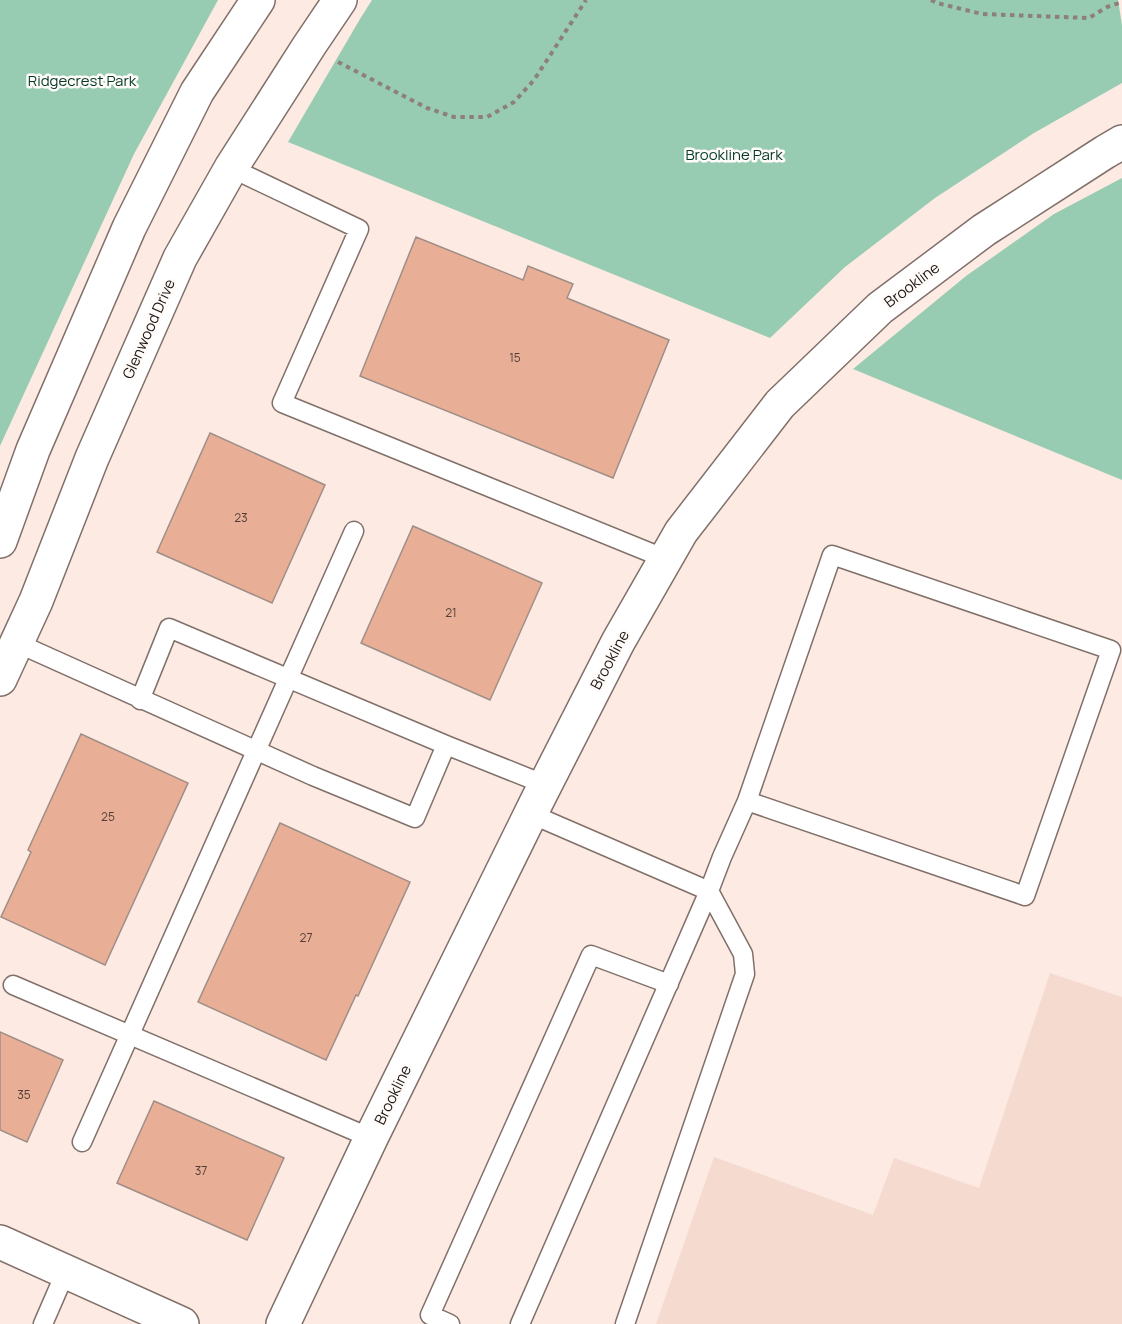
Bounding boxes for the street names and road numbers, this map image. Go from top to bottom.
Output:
street label: Brookline [880,257,944,312]
street label: Glenwood Drive [117,275,180,382]
street label: Brookline [585,626,634,693]
street label: Brookline [369,1061,416,1128]

